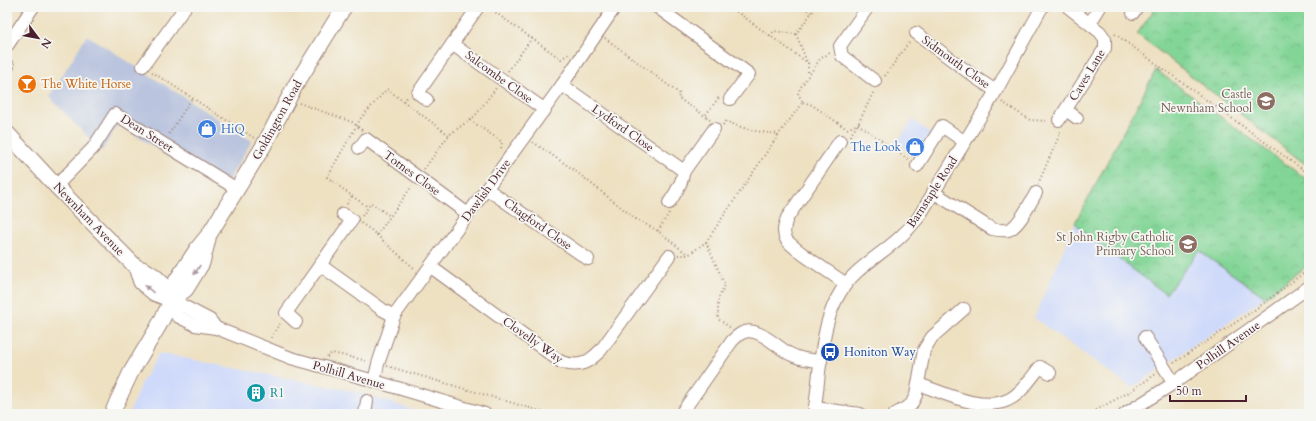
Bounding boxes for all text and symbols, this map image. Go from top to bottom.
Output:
north arrow [18,18,58,58]
street label: Sidmouth Close [919,32,993,92]
text: N [37,35,55,51]
street label: Caves Lane [1065,46,1109,104]
street label: Salcombe Close [462,47,536,107]
bar icon: The White Horse [16,73,38,95]
place label: The White Horse [41,76,131,92]
street label: Goldington Road [248,77,306,163]
place label: Castle Newnham School [1161,86,1252,116]
school or university icon: Castle Newnham School [1255,90,1277,112]
street label: Lydford Close [589,101,657,155]
street label: Dean Street [118,111,177,156]
shop icon: HiQ [196,118,218,140]
place label: HiQ [221,121,245,137]
shop icon: The Look [904,136,926,158]
place label: The Look [850,139,902,155]
street label: Totnes Close [380,147,444,199]
street label: Barnstaple Road [903,153,961,231]
street label: Dawlish Drive [458,155,514,225]
street label: Newnham Avenue [50,179,128,259]
street label: Chagford Close [501,195,575,253]
place label: St John Rigby Catholic Primary School [1056,229,1175,259]
school or university icon: St John Rigby Catholic Primary School [1177,233,1199,255]
one-way arrow [194,264,201,276]
one-way arrow [143,284,154,293]
street label: Clovelly Way [499,313,567,367]
street label: Polhill Avenue [1193,317,1263,373]
bus stop icon: Honiton Way [819,341,841,363]
place label: Honiton Way [844,344,916,360]
street label: Polhill Avenue [311,357,387,393]
scale bar [1170,377,1246,403]
building icon: R1 [245,382,267,404]
text: 50 m [1176,383,1203,399]
place label: R1 [270,385,284,401]

